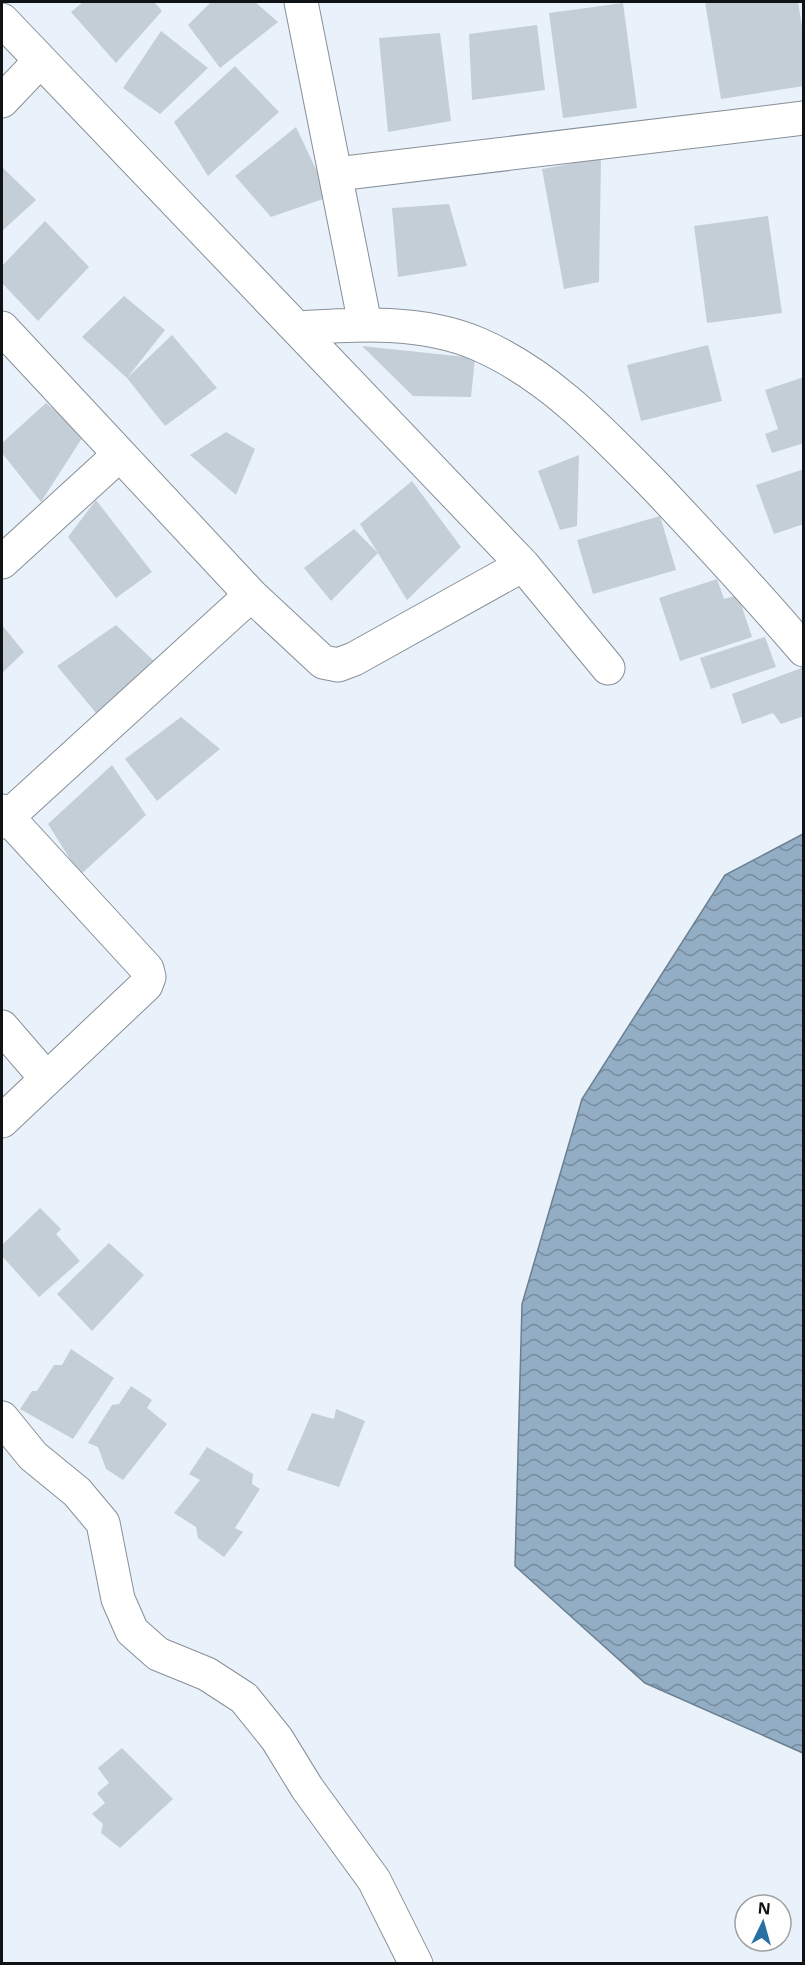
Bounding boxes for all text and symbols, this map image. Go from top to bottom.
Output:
north arrow [733,1893,793,1953]
text: N [757,1897,772,1920]

